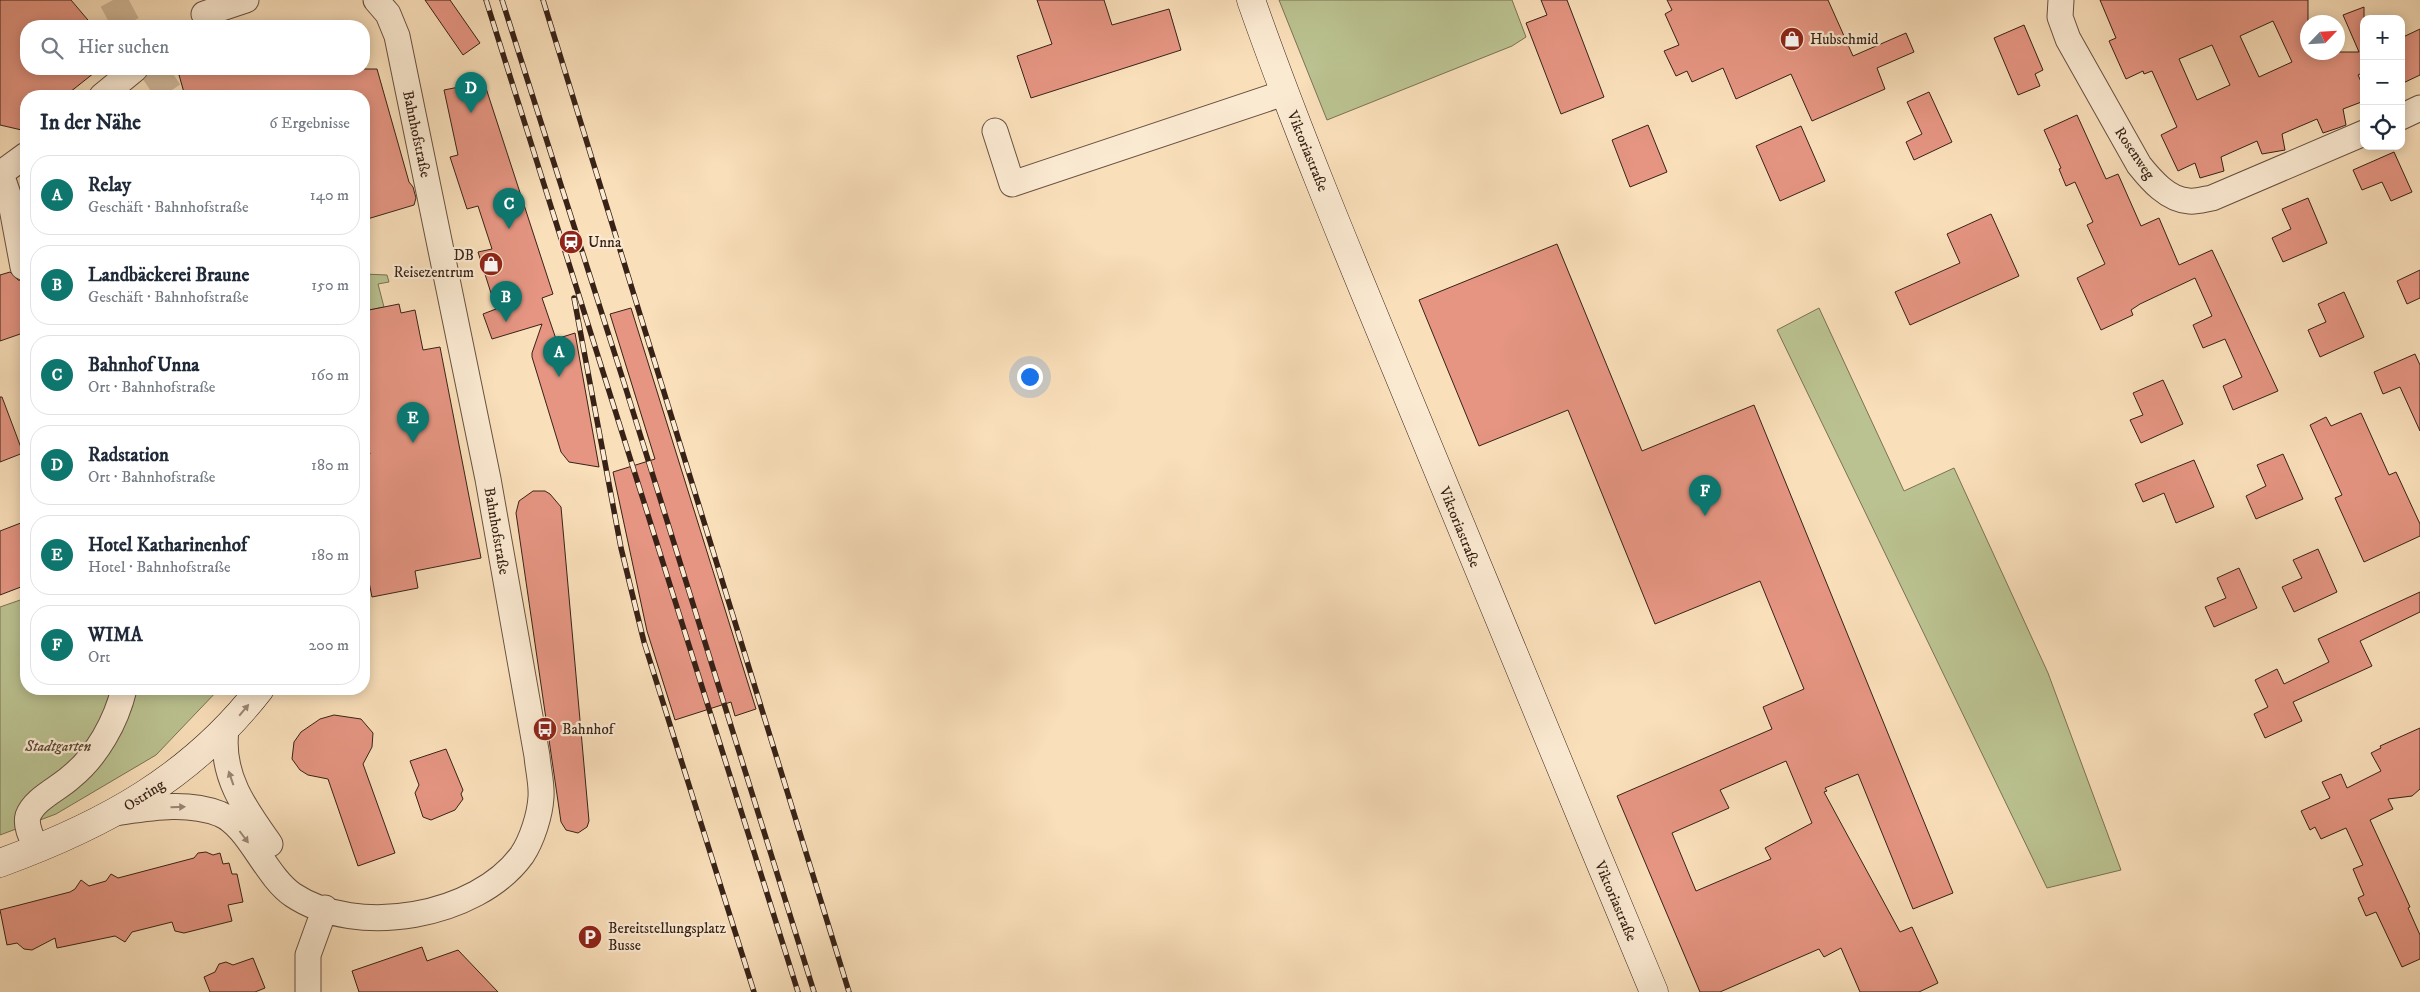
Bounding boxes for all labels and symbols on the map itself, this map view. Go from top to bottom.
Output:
north arrow [2300,15,2345,60]
shop icon: Hubschmid [1779,26,1805,52]
place label: Hubschmid [1810,30,1879,49]
pin: D [455,72,487,113]
street label: Bahnhofstraße [398,89,435,179]
street label: Viktoriastraße [1282,107,1332,194]
street label: Rosenweg [2110,123,2159,184]
pin: C [493,188,525,229]
station icon: Unna [558,229,584,255]
place label: Unna [588,233,622,252]
place label: DB Reisezentrum [393,246,474,282]
shop icon: DB Reisezentrum [478,251,504,277]
pin: B [490,281,522,322]
pin: A [543,336,575,377]
your location [1017,364,1043,390]
pin: E [397,402,429,443]
pin: F [1689,475,1721,516]
street label: Viktoriastraße [1434,483,1484,570]
street label: Bahnhofstraße [479,486,514,576]
one-way arrow [238,704,249,717]
bus stop icon: Bahnhof [532,716,558,742]
place label: Bahnhof [562,720,616,739]
park label: Stadtgarten [24,737,91,756]
one-way arrow [227,770,234,785]
street label: Ostring [120,775,169,816]
one-way arrow [170,802,186,810]
one-way arrow [239,830,250,843]
street label: Viktoriastraße [1590,857,1641,944]
place label: Bereitstellungsplatz Busse [608,919,727,955]
parking icon: Bereitstellungsplatz Busse [577,924,603,950]

